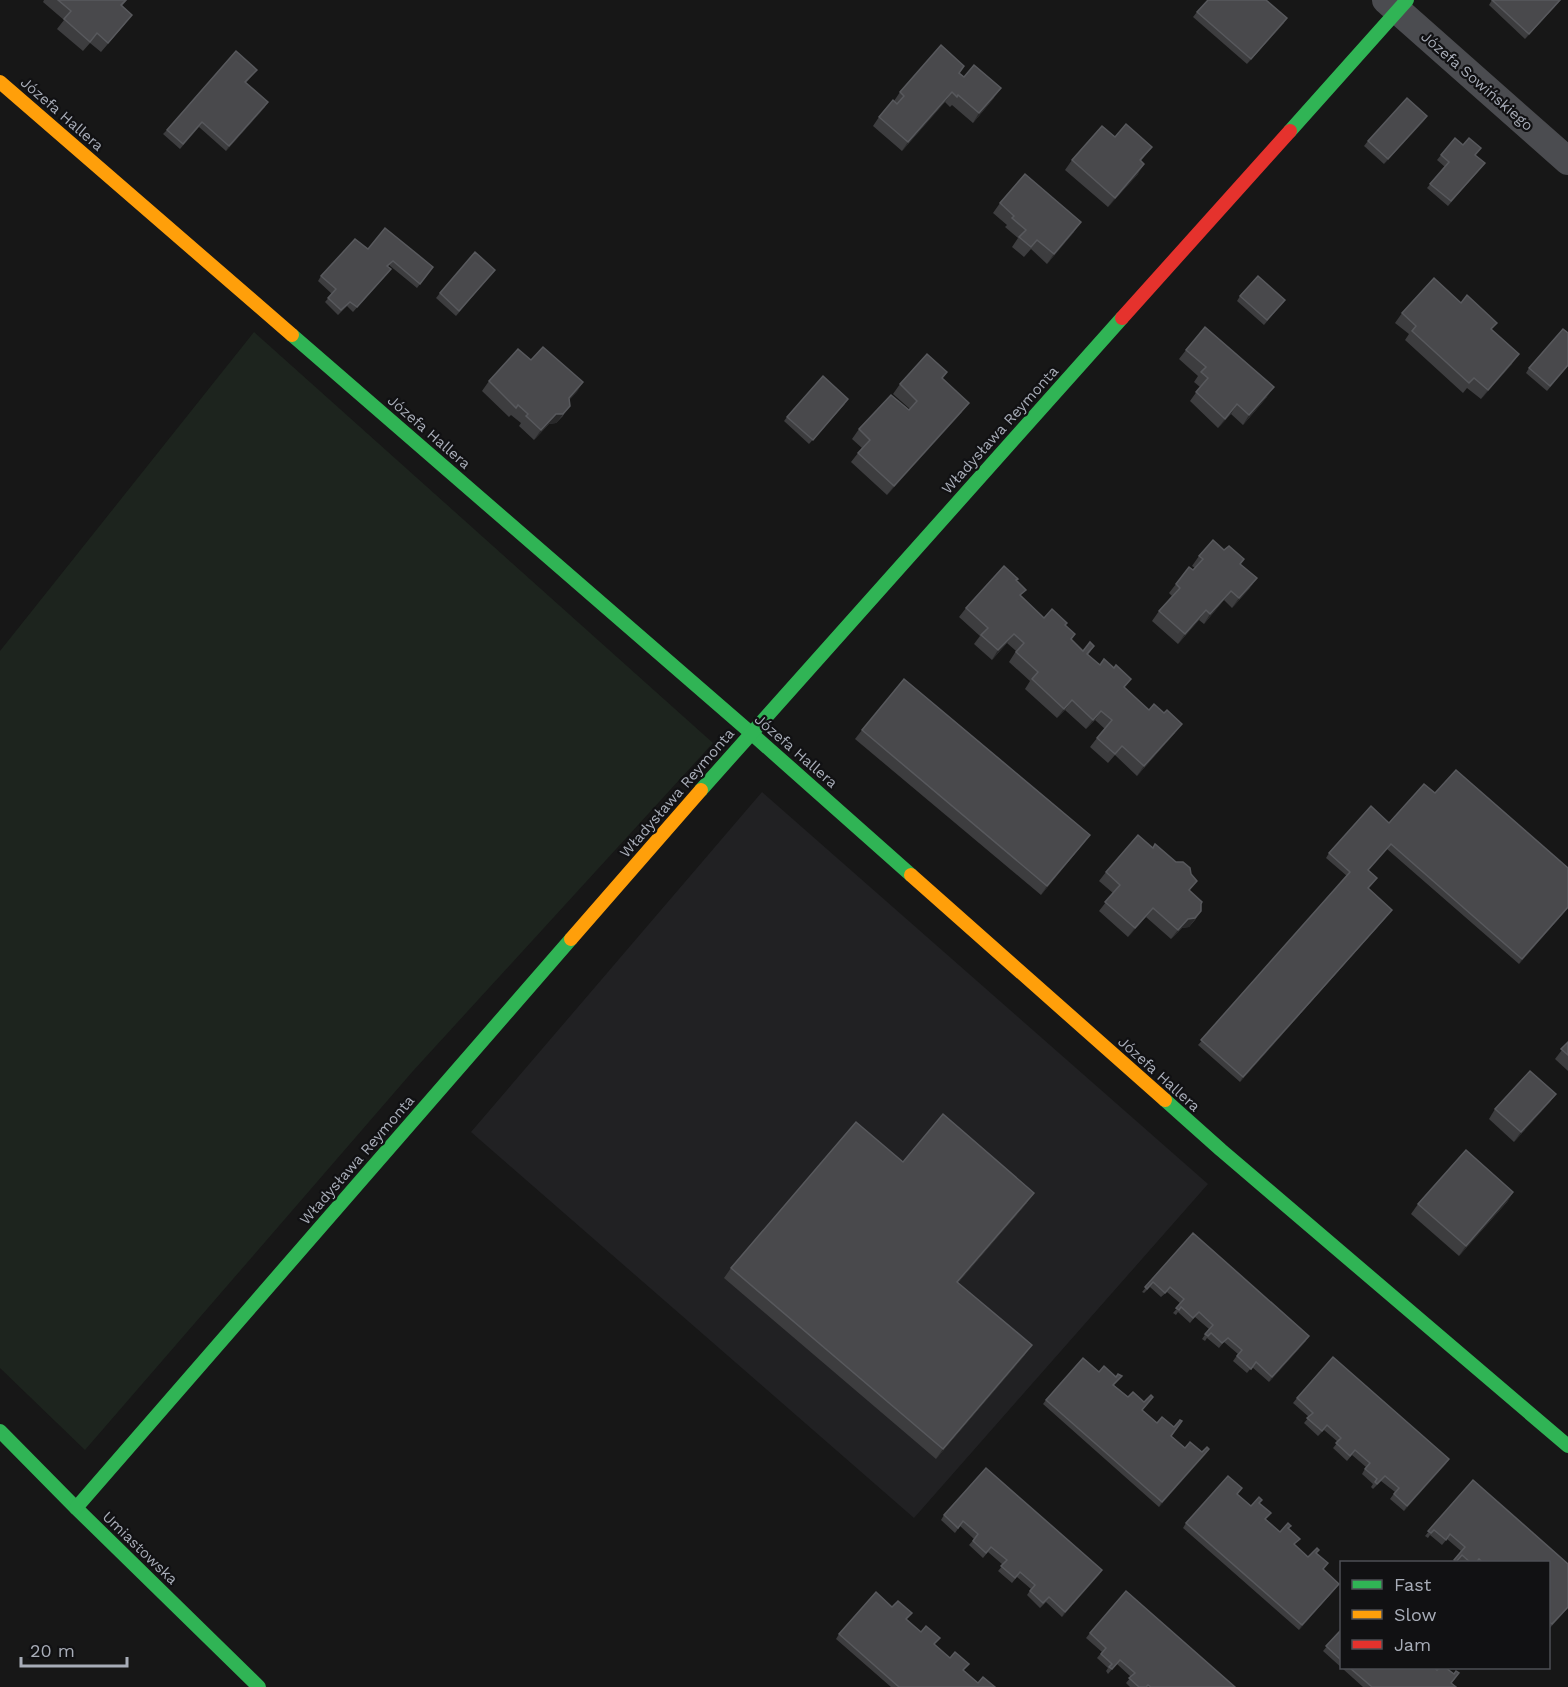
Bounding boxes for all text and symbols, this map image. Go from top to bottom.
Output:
street label: Józefa Sowińskiego [1417,27,1537,135]
street label: Józefa Hallera [17,73,108,155]
street label: Władysława Reymonta [938,362,1062,498]
street label: Józefa Hallera [384,391,475,473]
street label: Józefa Hallera [751,710,842,792]
street label: Władysława Reymonta [616,724,738,861]
street label: Józefa Hallera [1114,1032,1204,1116]
street label: Władysława Reymonta [296,1091,418,1228]
street label: Umiastowska [99,1508,182,1589]
legend [1340,1561,1550,1669]
text: Fast [1394,1574,1432,1595]
text: Slow [1394,1604,1437,1625]
scale bar [21,1630,128,1668]
text: Jam [1394,1634,1431,1655]
text: 20 m [30,1640,75,1661]

